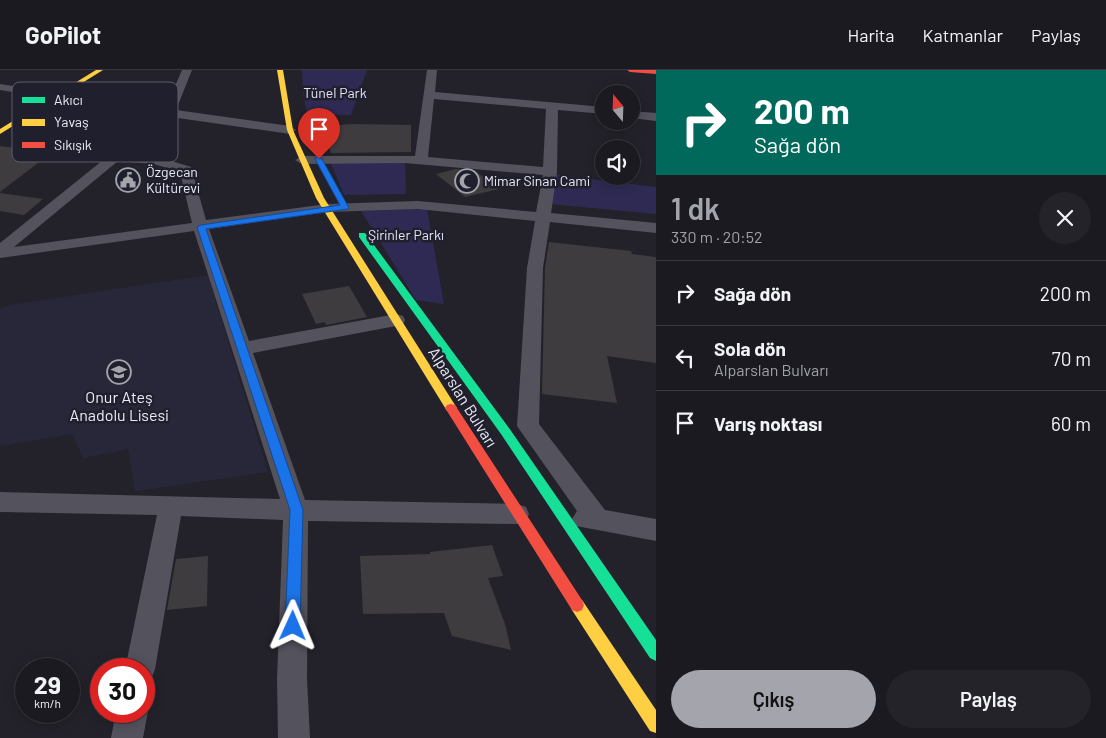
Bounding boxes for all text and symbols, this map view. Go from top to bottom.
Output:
text: GoPilot [25,20,101,49]
text: Harita [847,24,895,46]
text: Katmanlar [923,24,1003,46]
text: Paylaş [1031,24,1081,46]
legend [12,82,178,162]
park label: Tünel Park [303,84,367,101]
north arrow [595,85,640,130]
map controls [595,85,640,185]
text: 200 m [754,89,850,131]
icon: right [671,90,736,155]
text: Akıcı [54,91,83,108]
pin [298,108,340,159]
text: Yavaş [54,113,89,130]
icon: arrive [305,115,333,143]
text: Sağa dön [754,131,841,157]
text: Sıkışık [54,136,92,153]
button: sound [595,140,640,185]
place label: Özgecan Kültürevi [146,163,200,196]
public building icon: Özgecan Kültürevi [115,167,141,193]
mosque icon: Mimar Sinan Cami [454,168,480,194]
place label: Mimar Sinan Cami [484,172,590,189]
text: 1 dk [671,190,720,226]
button: close [1039,192,1091,244]
park label: Şirinler Parkı [368,226,444,243]
text: 330 m · 20:52 [671,227,763,246]
icon: right [671,279,699,307]
text: Sağa dön [714,282,791,305]
text: 200 m [1040,282,1091,305]
text: Sola dön [714,337,786,360]
street label: Alparslan Bulvarı [425,343,502,450]
icon: left [671,344,699,372]
text: 70 m [1052,347,1091,370]
school or university icon: Onur Ateş Anadolu Lisesi [106,359,132,385]
text: Alparslan Bulvarı [714,360,828,379]
place label: Onur Ateş Anadolu Lisesi [69,387,169,424]
icon: arrive [671,409,699,437]
text: Varış noktası [714,412,822,435]
text: 60 m [1051,412,1091,435]
position arrow [266,599,318,651]
speed limit sign: 30 [90,658,155,723]
text: 29 [34,669,61,699]
button: Çıkış [671,670,876,728]
button: Paylaş [886,670,1091,728]
text: km/h [34,696,61,710]

